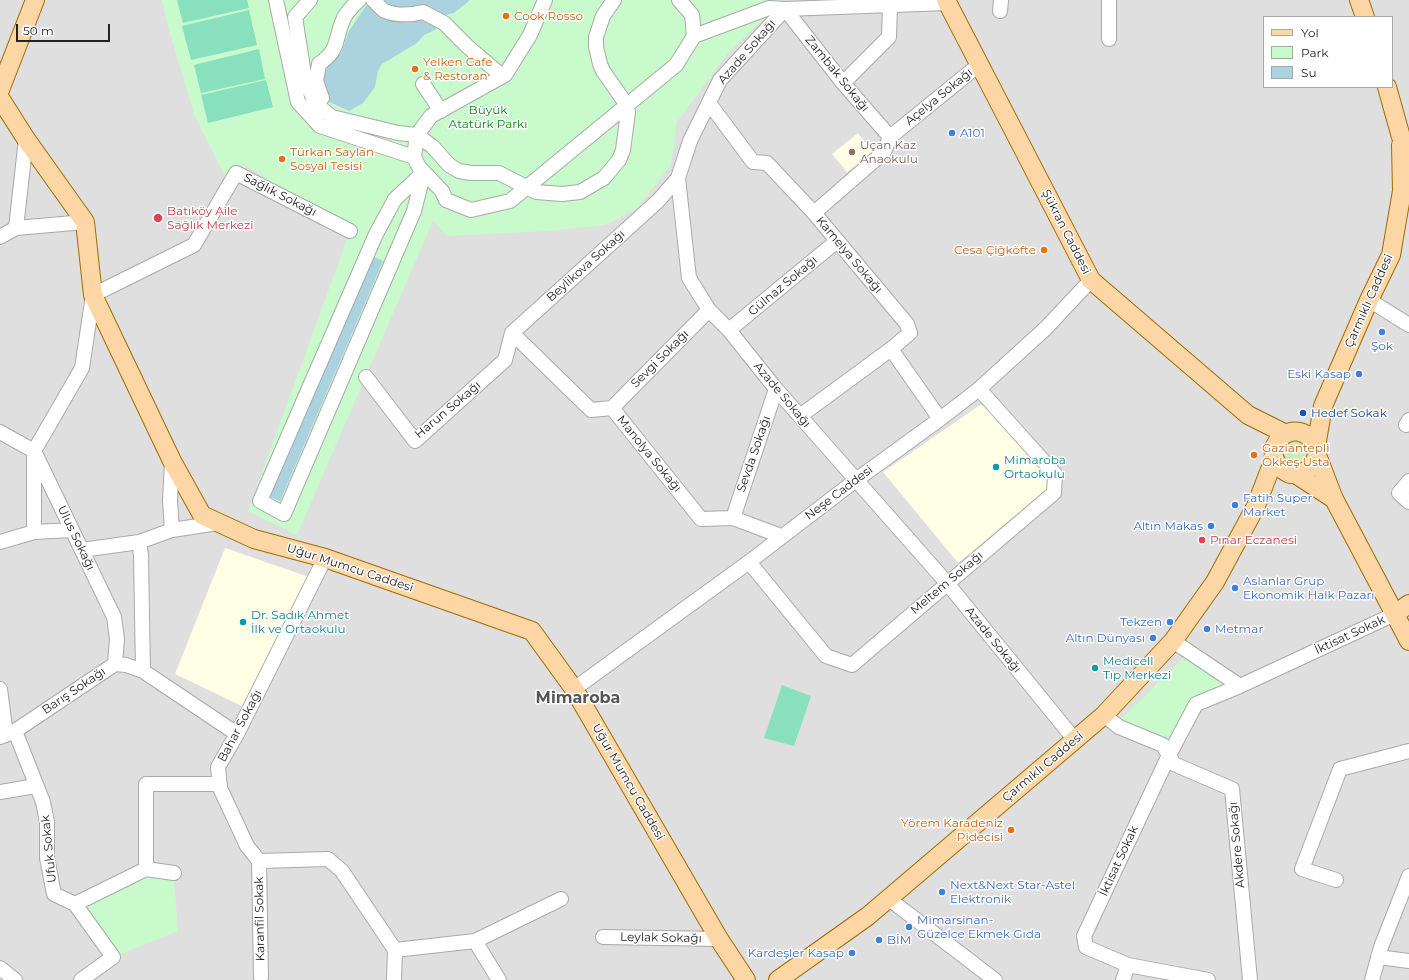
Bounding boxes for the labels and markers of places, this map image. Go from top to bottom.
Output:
place label: Cook Rosso [514,9,583,23]
marker: Cook Rosso [501,11,511,21]
place label: Yelken Cafe & Restoran [423,55,493,83]
marker: Yelken Cafe & Restoran [410,64,420,74]
place label: A101 [960,126,985,140]
marker: A101 [947,128,957,138]
place label: Uçan Kaz Anaokulu [860,138,918,166]
place label: Türkan Saylan Sosyal Tesisi [290,145,374,173]
marker: Uçan Kaz Anaokulu [847,147,857,157]
marker: Türkan Saylan Sosyal Tesisi [277,154,287,164]
place label: Batıköy Aile Sağlık Merkezi [167,204,253,232]
marker: Batıköy Aile Sağlık Merkezi [152,212,164,224]
place label: Cesa Çiğköfte [954,243,1036,257]
marker: Cesa Çiğköfte [1039,245,1049,255]
marker: Şok [1377,327,1387,337]
place label: Şok [1371,339,1393,353]
place label: Eski Kasap [1287,367,1351,381]
marker: Eski Kasap [1354,369,1364,379]
place label: Hedef Sokak [1311,406,1387,420]
marker: Hedef Sokak [1298,408,1308,418]
place label: Gaziantepli Ökkeş Usta [1262,441,1329,469]
marker: Gaziantepli Ökkeş Usta [1249,450,1259,460]
place label: Mimaroba Ortaokulu [1004,453,1066,481]
marker: Mimaroba Ortaokulu [991,462,1001,472]
place label: Fatih Super Market [1243,491,1312,519]
marker: Fatih Super Market [1230,500,1240,510]
place label: Altın Makas [1133,519,1203,533]
marker: Altın Makas [1206,521,1216,531]
place label: Pınar Eczanesi [1210,533,1297,547]
marker: Pınar Eczanesi [1197,535,1207,545]
place label: Aslanlar Grup Ekonomik Halk Pazarı [1243,574,1374,602]
marker: Aslanlar Grup Ekonomik Halk Pazarı [1230,583,1240,593]
place label: Dr. Sadık Ahmet İlk ve Ortaokulu [251,608,349,636]
place label: Tekzen [1120,615,1162,629]
marker: Dr. Sadık Ahmet İlk ve Ortaokulu [238,617,248,627]
marker: Tekzen [1165,617,1175,627]
place label: Metmar [1215,622,1263,636]
marker: Metmar [1202,624,1212,634]
place label: Altın Dünyası [1066,631,1145,645]
marker: Altın Dünyası [1148,633,1158,643]
place label: Medicell Tıp Merkezi [1103,654,1171,682]
marker: Medicell Tıp Merkezi [1090,663,1100,673]
place label: Yörem Karadeniz Pidecisi [901,816,1003,844]
marker: Yörem Karadeniz Pidecisi [1006,825,1016,835]
place label: Next&Next Star-Astel Elektronik [950,878,1075,906]
marker: Next&Next Star-Astel Elektronik [937,887,947,897]
place label: Mimarsinan- Güzelce Ekmek Gıda [917,913,1041,941]
marker: Mimarsinan- Güzelce Ekmek Gıda [904,922,914,932]
place label: BİM [887,933,911,947]
marker: BİM [874,935,884,945]
place label: Kardeşler Kasap [748,946,844,960]
marker: Kardeşler Kasap [847,948,857,958]

